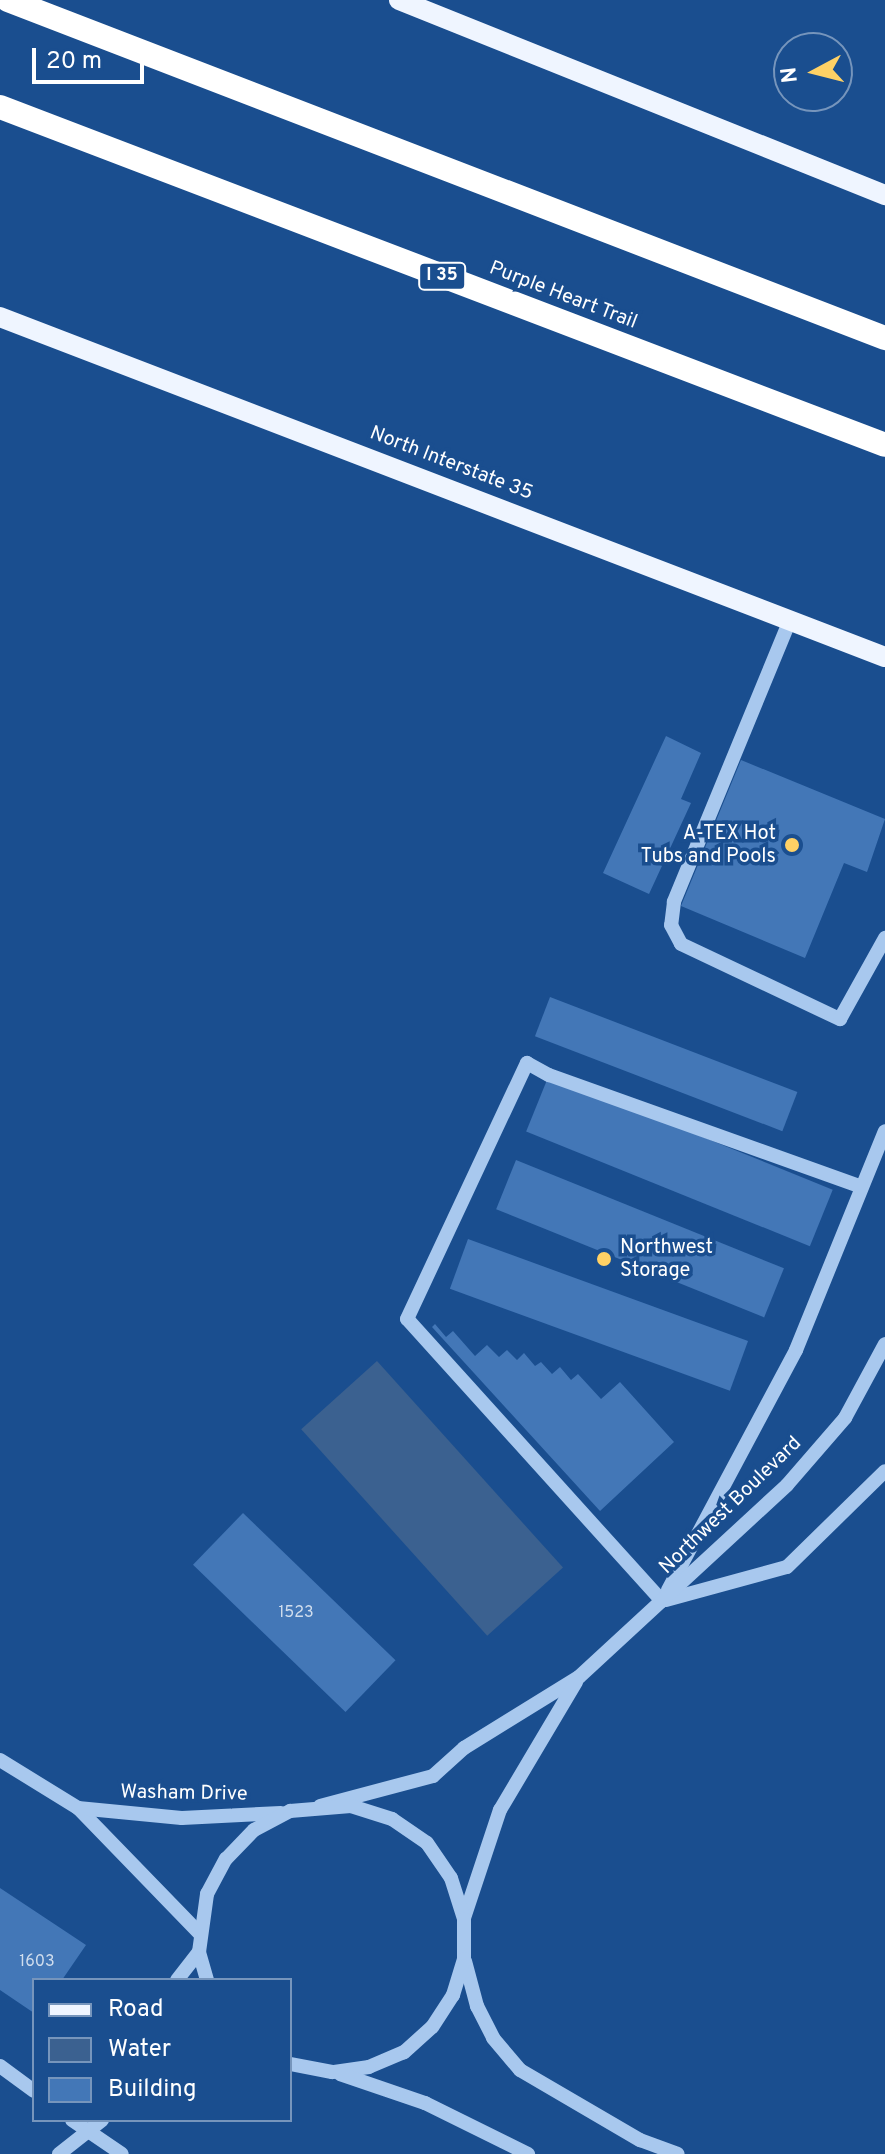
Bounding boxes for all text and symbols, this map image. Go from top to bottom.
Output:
scale bar [36,32,148,82]
north arrow [773,32,853,112]
text: 20 m [46,47,102,77]
text: N [776,65,805,84]
street label: Purple Heart Trail [485,257,641,335]
road number: I 35 [418,262,466,290]
street label: North Interstate 35 [366,422,536,506]
place label: A-TEX Hot Tubs and Pools [641,822,776,869]
marker: A-TEX Hot Tubs and Pools [783,836,801,854]
place label: Northwest Storage [620,1236,713,1283]
marker: Northwest Storage [595,1250,613,1268]
street label: Northwest Boulevard [655,1432,807,1580]
house number: 1523 [278,1603,314,1623]
street label: Washam Drive [120,1781,248,1807]
house number: 1603 [19,1952,55,1972]
legend [32,1978,292,2122]
text: Road [108,1995,164,2025]
text: Water [108,2035,171,2065]
text: Building [108,2075,197,2105]

